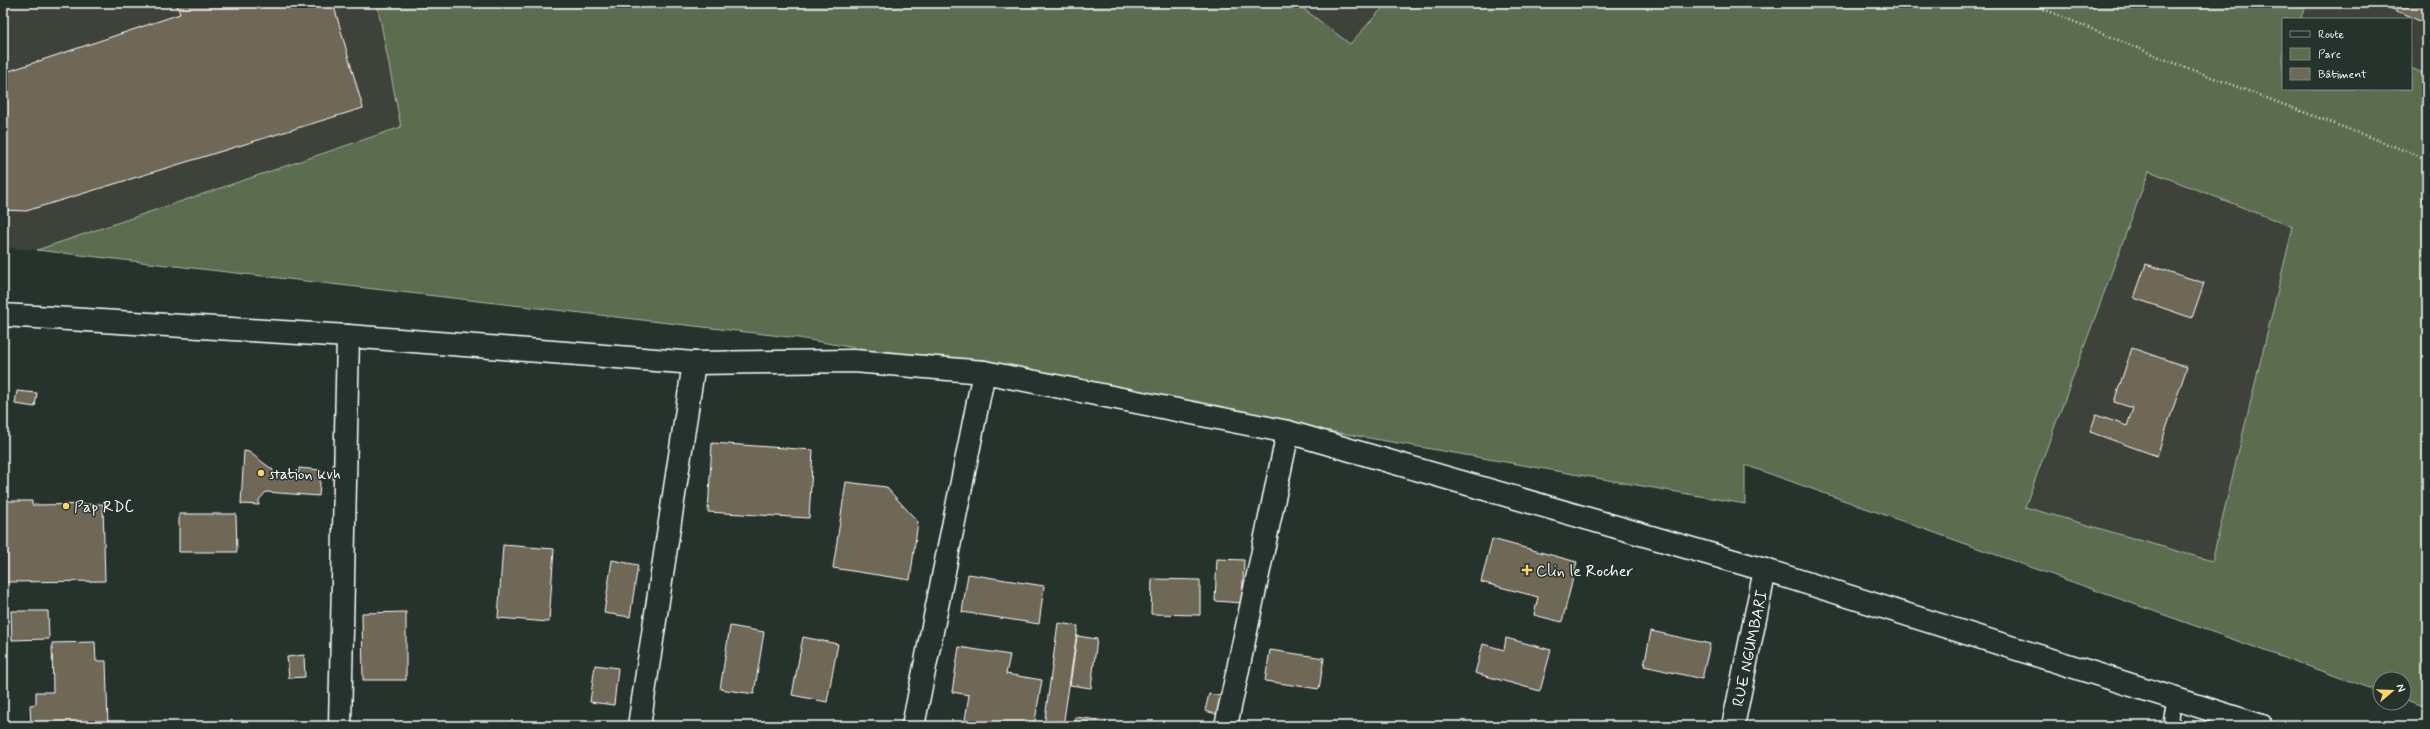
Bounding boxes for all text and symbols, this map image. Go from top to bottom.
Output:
legend [2282,18,2412,90]
text: Route [2318,27,2344,43]
text: Parc [2318,47,2341,63]
text: Bâtiment [2318,67,2367,83]
place label: station kvh [269,464,341,485]
marker: station kvh [256,468,266,478]
place label: Pap RDC [74,497,134,518]
marker: Pap RDC [61,501,71,511]
place label: Clin le Rocher [1536,561,1634,582]
marker: Clin le Rocher [1521,564,1533,576]
street label: RUE NGUMBARI [1728,588,1773,708]
north arrow [2372,671,2412,711]
text: N [2393,682,2408,694]

